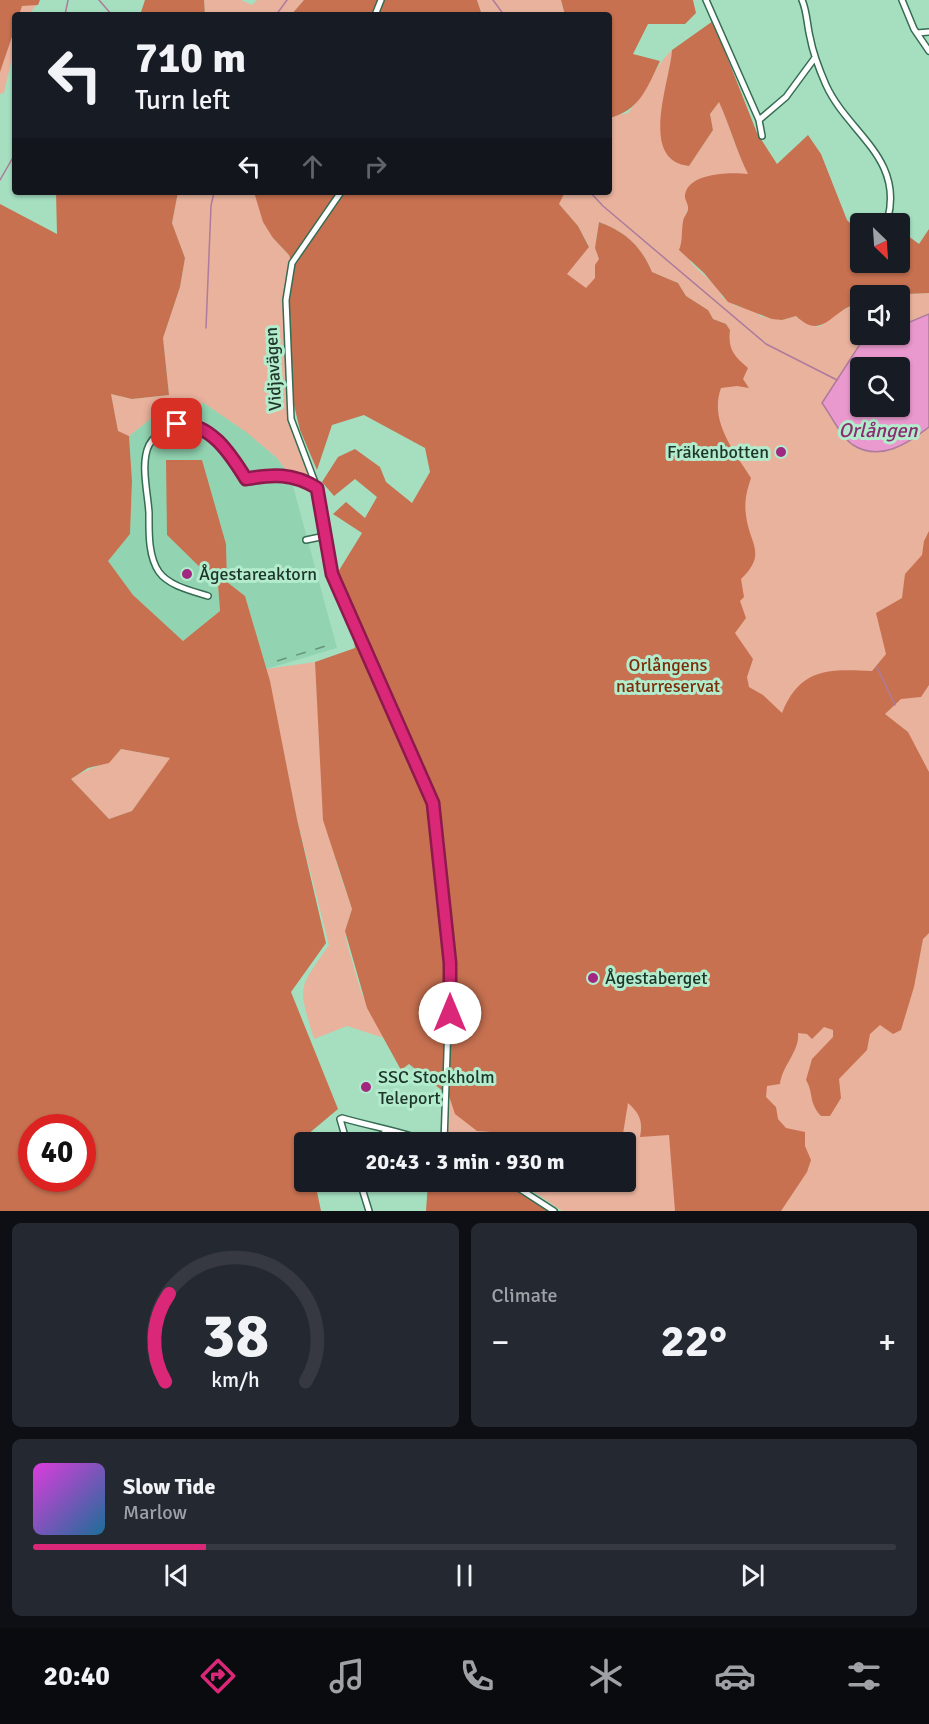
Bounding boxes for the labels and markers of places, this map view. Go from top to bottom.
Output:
pin [151,398,202,449]
place label: Fräkenbotten [667,441,769,463]
marker: Fräkenbotten [774,445,788,459]
place label: Ågestareaktorn [199,563,317,585]
marker: Ågestareaktorn [180,567,194,581]
place label: Ågestaberget [605,967,707,989]
marker: Ågestaberget [586,971,600,985]
place label: SSC Stockholm Teleport [378,1066,495,1109]
marker: SSC Stockholm Teleport [359,1080,373,1094]

